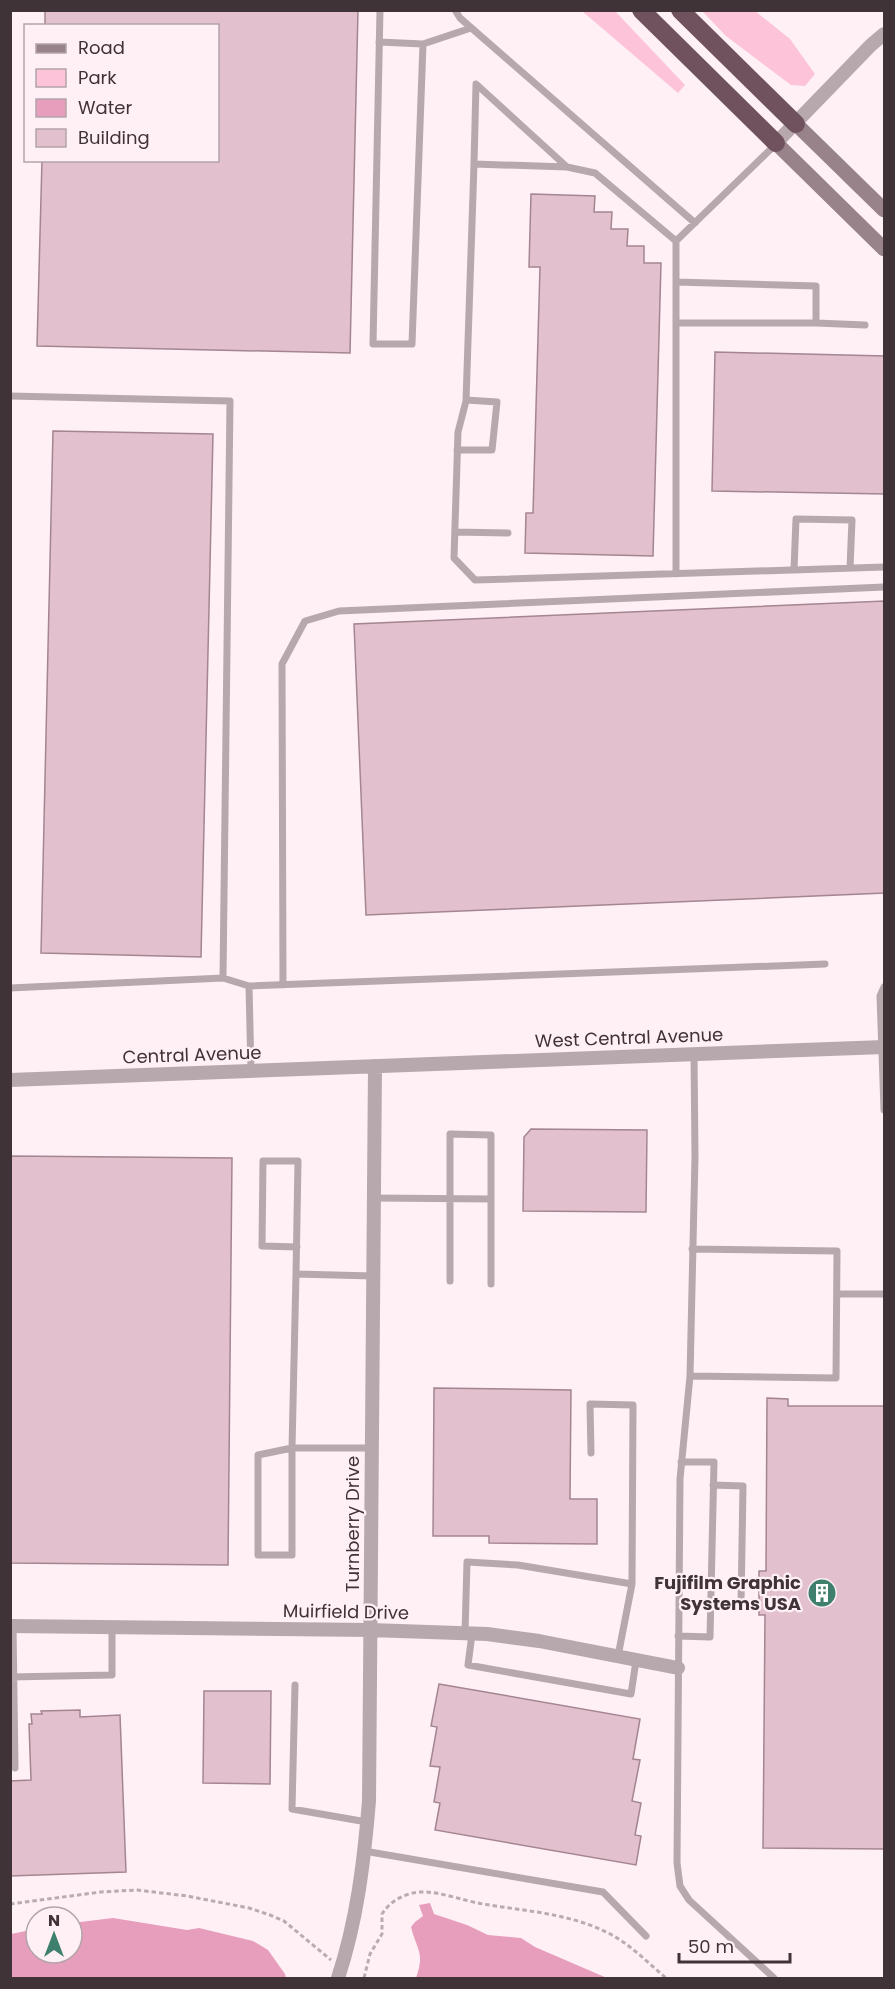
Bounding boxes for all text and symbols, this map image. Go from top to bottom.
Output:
legend [24,24,219,162]
text: Road [78,35,125,60]
text: Park [78,65,117,90]
text: Water [78,95,132,120]
text: Building [78,125,150,150]
street label: West Central Avenue [534,1022,724,1053]
street label: Central Avenue [122,1040,262,1069]
street label: Turnberry Drive [340,1456,365,1592]
place label: Fujifilm Graphic Systems USA [654,1570,801,1616]
building icon: Fujifilm Graphic Systems USA [806,1577,838,1609]
street label: Muirfield Drive [283,1598,409,1625]
north arrow [24,1905,84,1965]
text: N [48,1909,60,1932]
scale bar [679,1926,790,1964]
text: 50 m [688,1934,734,1959]

